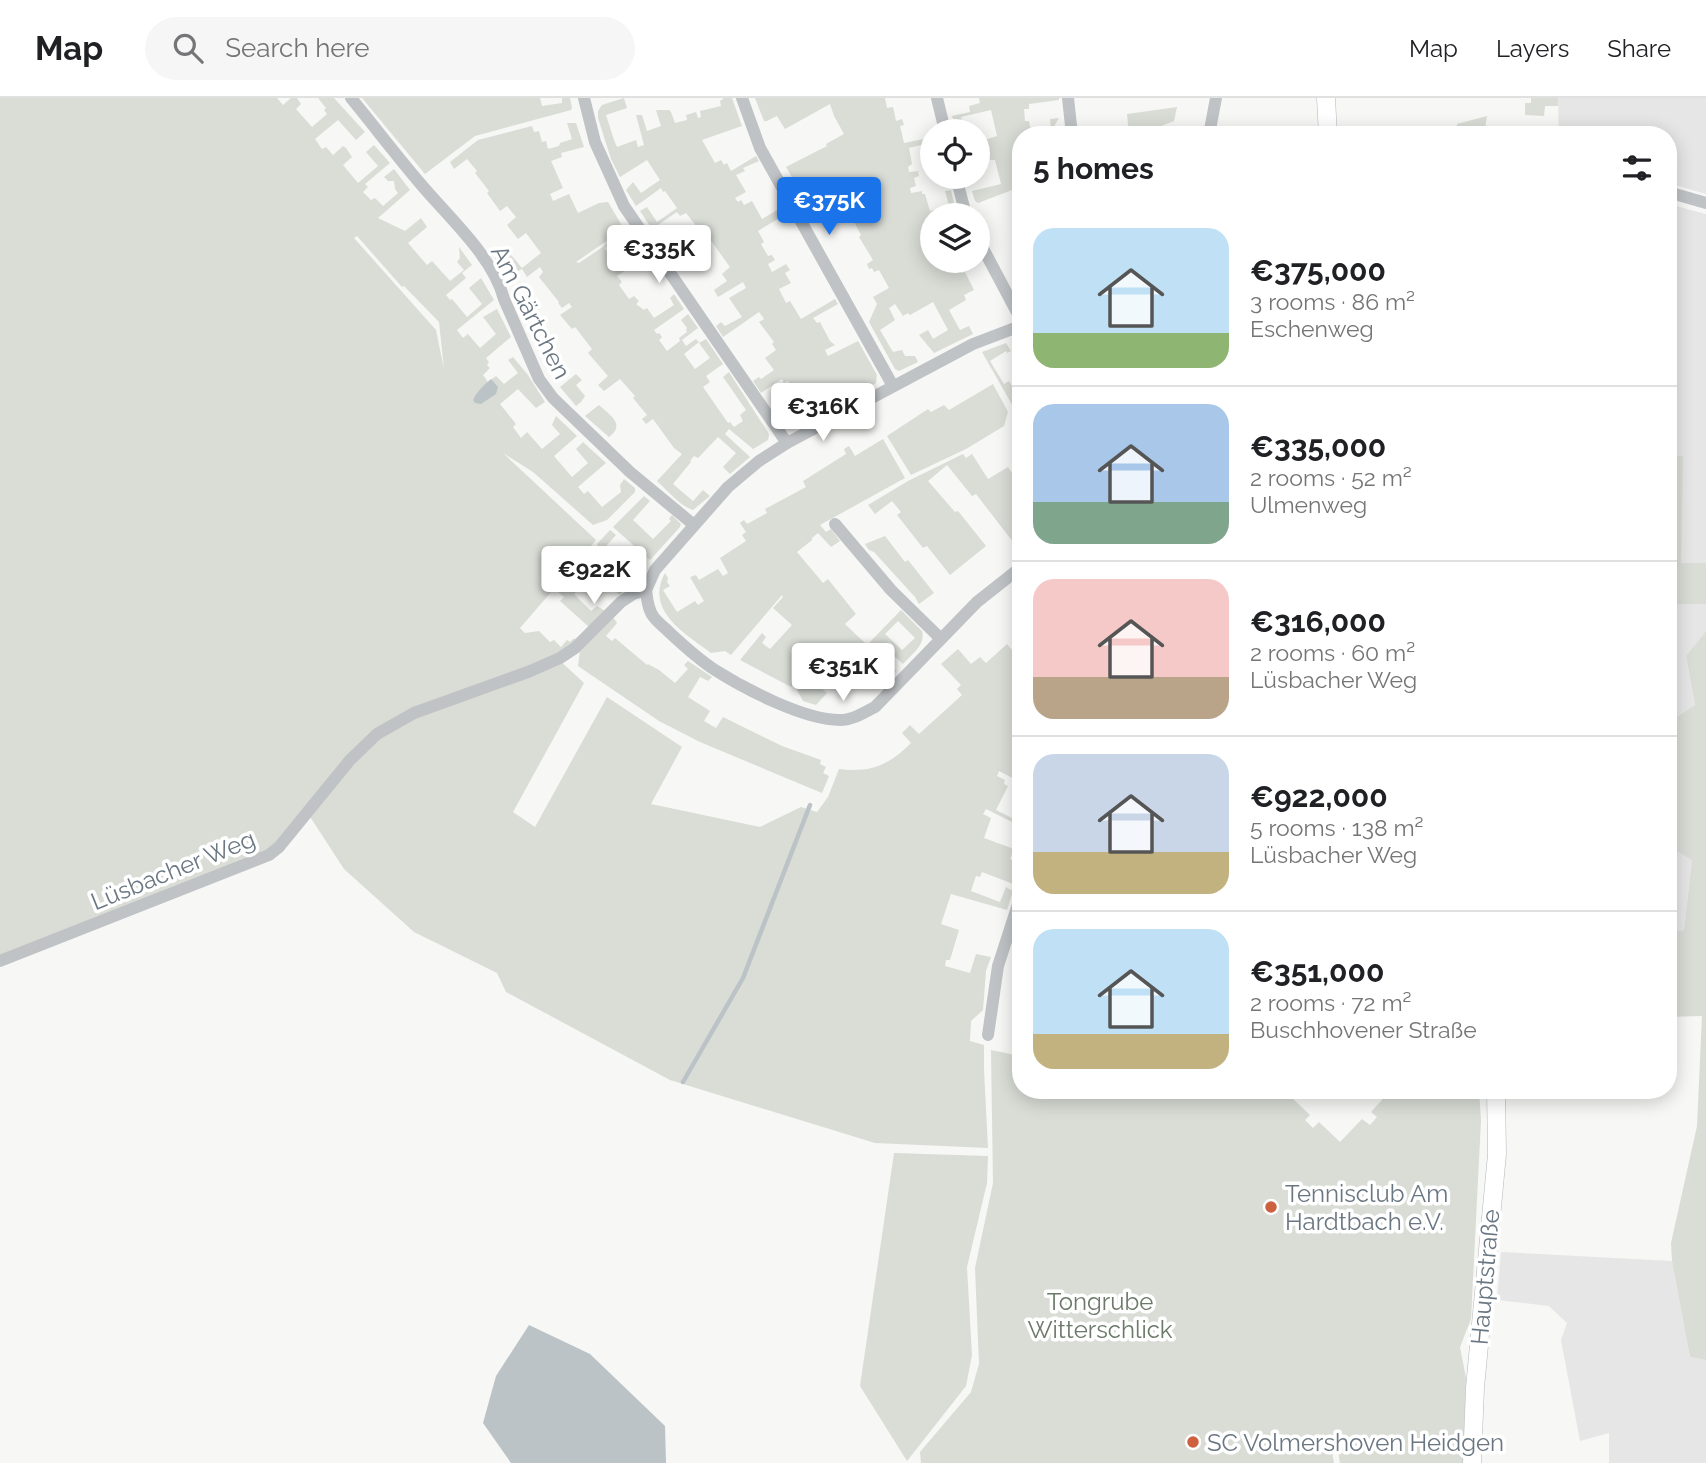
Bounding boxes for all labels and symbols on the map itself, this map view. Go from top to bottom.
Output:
pin: €375K [780,178,878,237]
pin: €335K [610,226,708,285]
street label: Am Gärtchen [485,240,577,384]
pin: €316K [774,384,872,443]
pin: €922K [545,546,643,606]
pin: €351K [794,644,892,703]
street label: Lüsbacher Weg [87,824,259,916]
place label: Tennisclub Am Hardtbach e.V. [1285,1179,1448,1236]
marker: Tennisclub Am Hardtbach e.V. [1263,1199,1279,1215]
street label: Hauptstraße [1465,1208,1505,1346]
park label: Tongrube Witterschlick [1027,1287,1173,1344]
place label: SC Volmershoven Heidgen [1207,1428,1504,1457]
marker: SC Volmershoven Heidgen [1185,1434,1201,1450]

